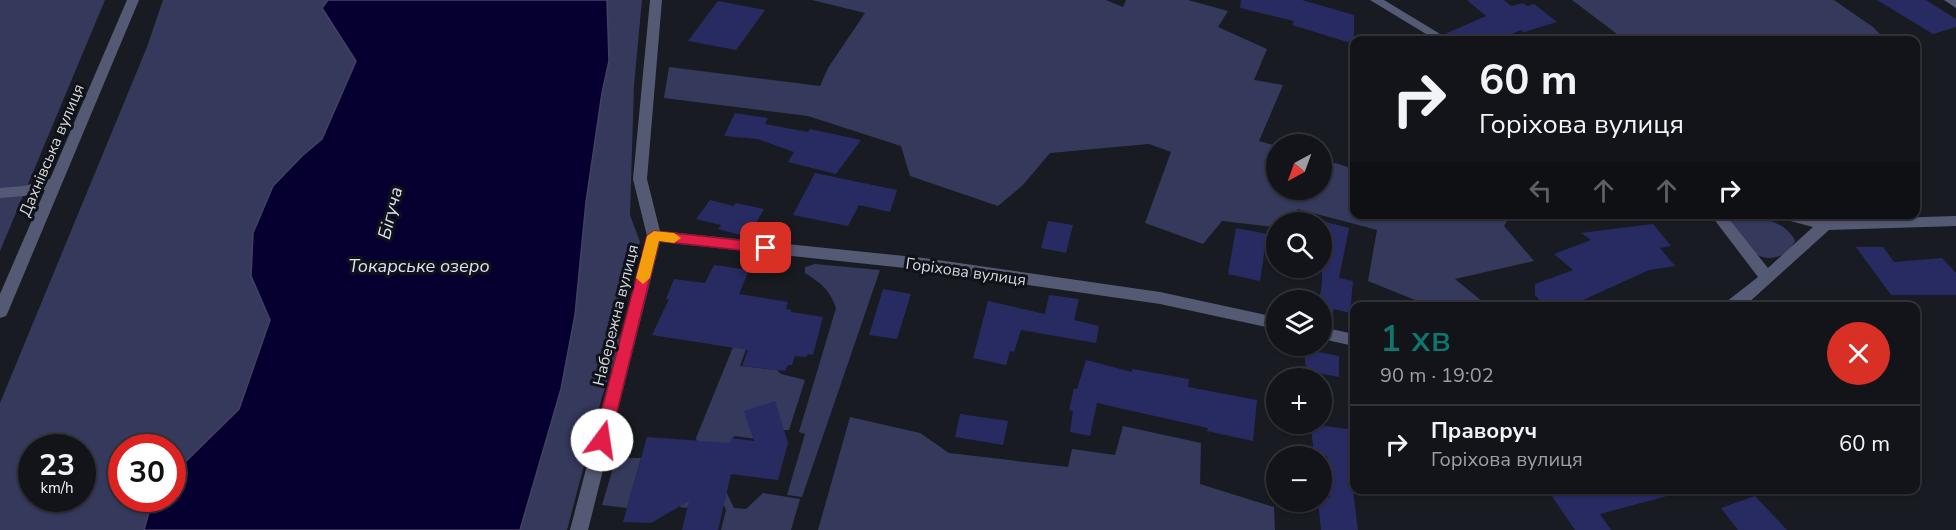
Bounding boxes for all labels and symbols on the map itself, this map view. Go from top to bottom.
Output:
street label: Дахнівська вулиця [14,81,90,220]
north arrow [1266,134,1332,200]
water label: Бігуча [372,184,408,242]
pin [740,222,791,273]
street label: Набережна вулиця [588,242,644,388]
street label: Горіхова вулиця [904,253,1028,291]
water label: Токарське озеро [348,254,490,278]
position arrow [570,408,634,472]
speed limit sign: 30 [108,434,186,512]

